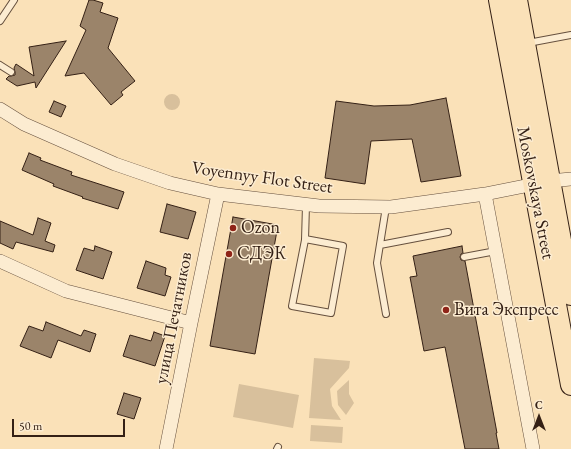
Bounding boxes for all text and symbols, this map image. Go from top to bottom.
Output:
street label: Moskovskaya Street [512,125,558,261]
street label: Voyennyy Flot Street [190,157,334,199]
place label: Ozon [241,217,280,239]
marker: Ozon [228,223,238,233]
place label: СДЭК [237,243,286,265]
marker: СДЭК [224,249,234,259]
street label: улица Печатников [151,250,197,386]
place label: Вита Экспресс [454,299,559,321]
marker: Вита Экспресс [441,305,451,315]
north arrow [519,397,559,437]
text: С [535,398,543,412]
scale bar [14,411,127,437]
text: 50 m [19,418,42,434]

